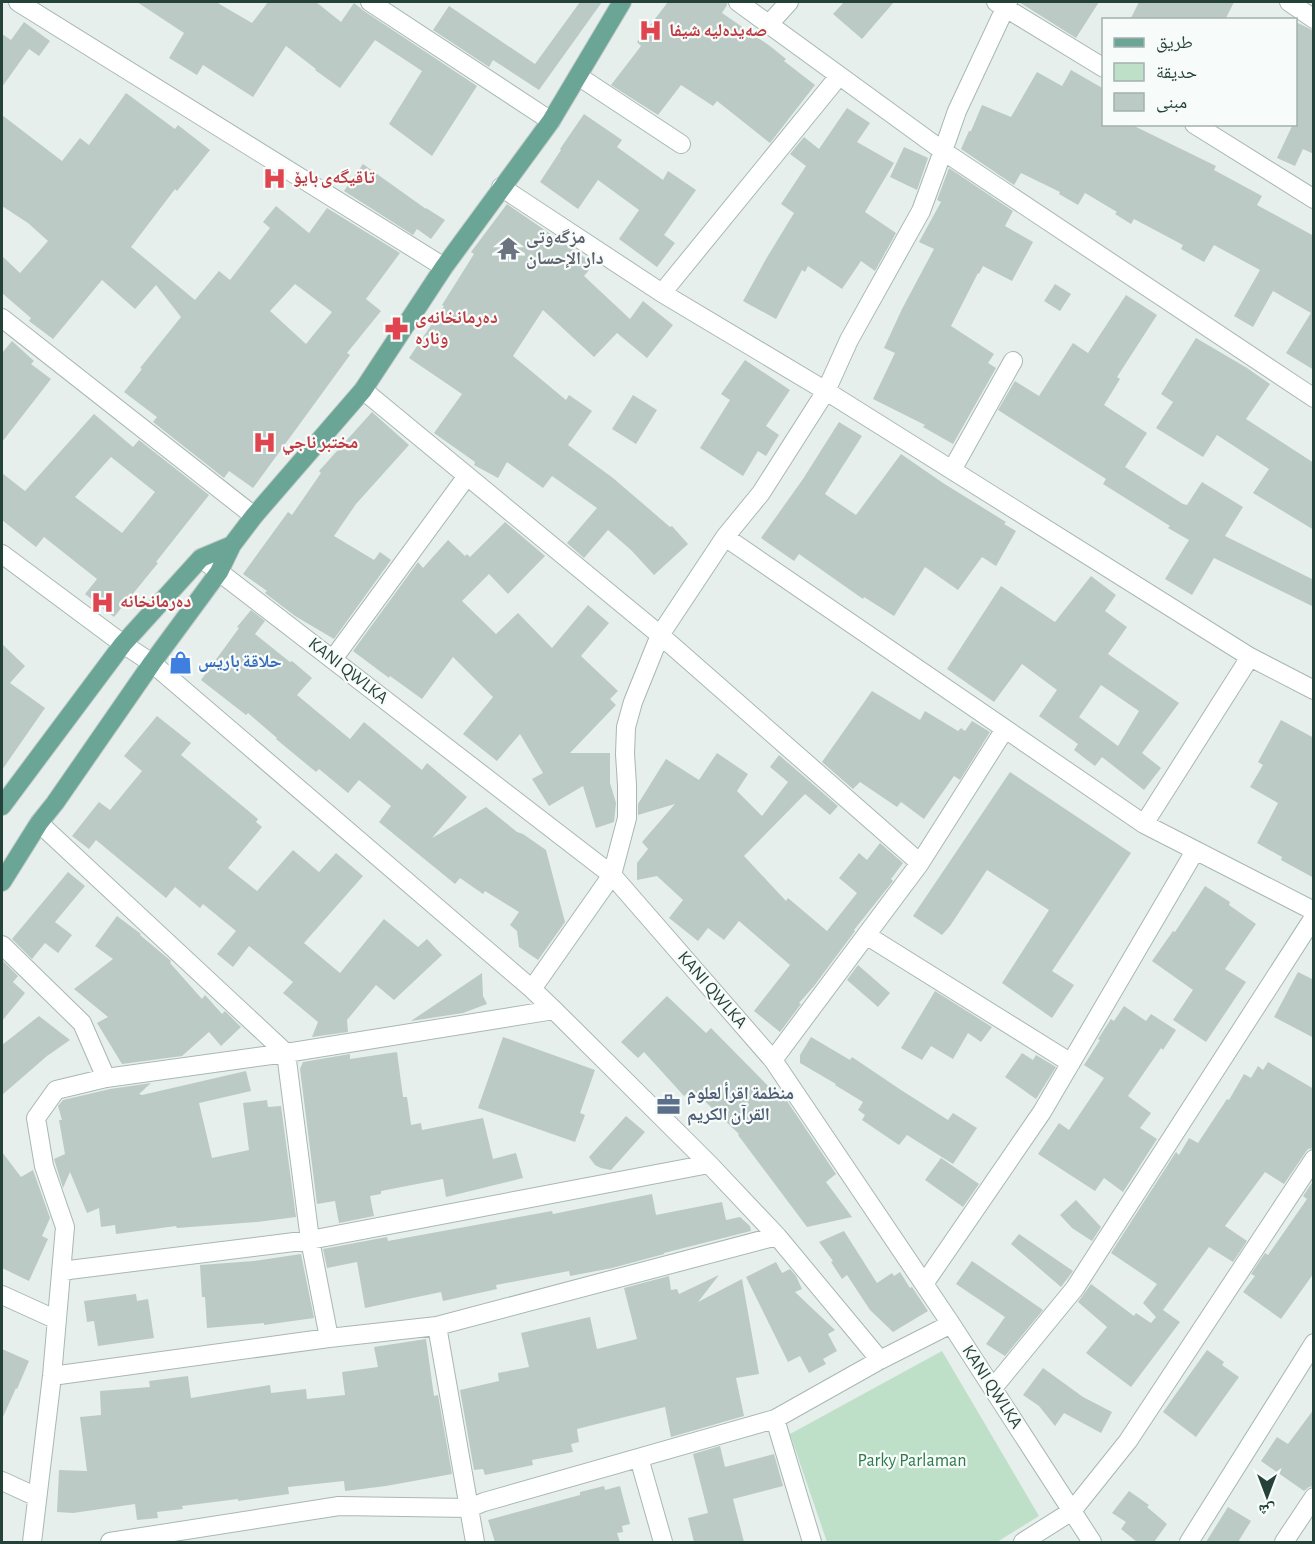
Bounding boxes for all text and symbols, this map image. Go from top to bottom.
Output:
hospital icon: صەیدەلیە شیفا [638,18,664,44]
legend [1102,18,1297,126]
place label: صەیدەلیە شیفا [669,22,767,40]
text: طريق [1156,34,1193,53]
text: حديقة [1156,64,1197,82]
text: مبنى [1156,94,1187,113]
hospital icon: تاقیگەی بایۆ [262,165,288,191]
place label: تاقیگەی بایۆ [293,168,375,188]
place label: مزگەوتی دار الإحسان [526,228,604,269]
temple icon: مزگەوتی دار الإحسان [495,235,521,261]
place label: دەرمانخانەی ونارە [415,309,498,348]
pharmacy icon: دەرمانخانەی ونارە [384,315,410,341]
hospital icon: مختبر ناجي [251,430,277,456]
place label: مختبر ناجي [282,434,358,456]
hospital icon: دەرمانخانە [89,589,115,615]
place label: دەرمانخانە [120,593,191,611]
street label: KANI QWLKA [305,635,392,708]
shop icon: حلاقة باریس [167,649,193,675]
place label: حلاقة باریس [198,653,282,672]
street label: KANI QWLKA [674,948,750,1032]
place label: منظمة اقرأ لعلوم القرآن الكريم [687,1082,794,1126]
office icon: منظمة اقرأ لعلوم القرآن الكريم [656,1091,682,1117]
street label: KANI QWLKA [958,1342,1026,1432]
park label: Parky Parlaman [858,1452,967,1470]
north arrow [1237,1466,1297,1526]
text: ش [1258,1501,1275,1518]

